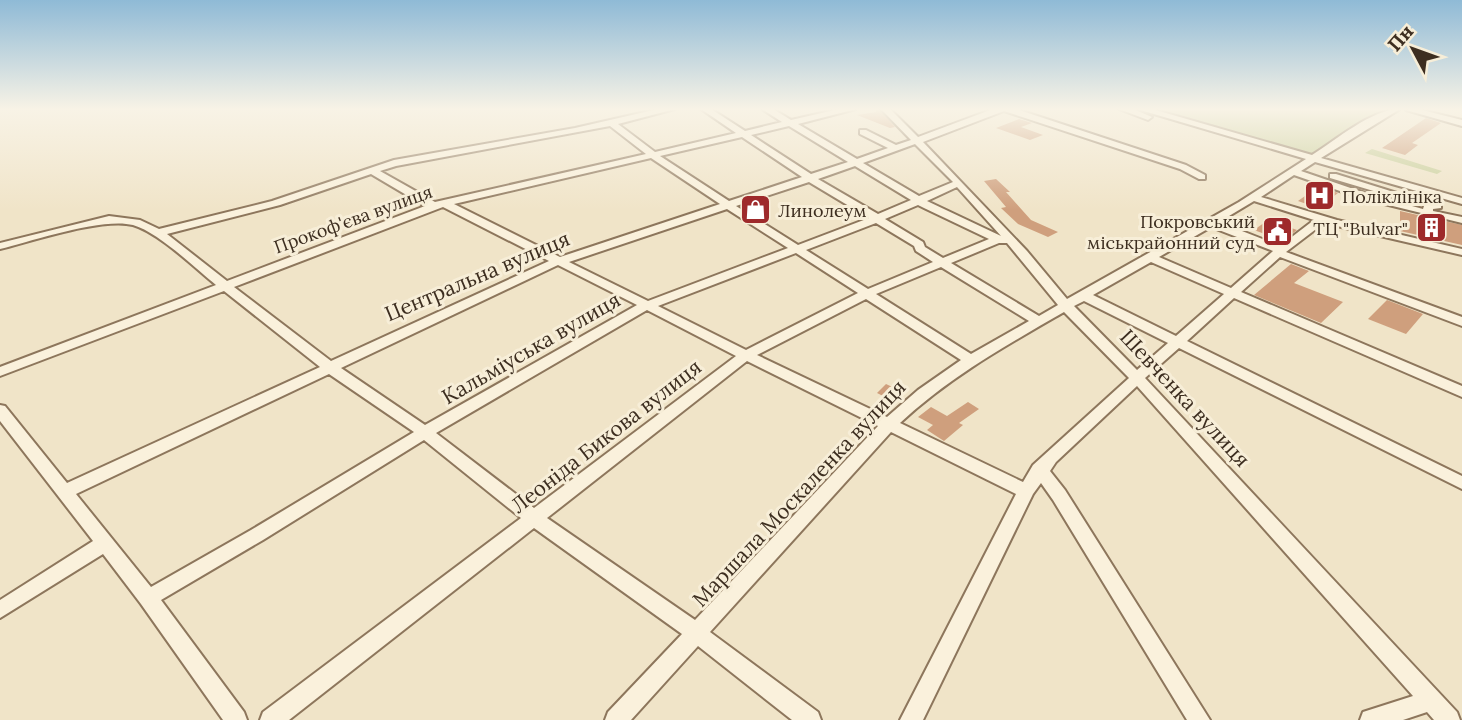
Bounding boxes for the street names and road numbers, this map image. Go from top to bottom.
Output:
street label: Прокоф'єва вулиця [271,180,435,258]
street label: Центральна вулиця [380,225,574,327]
street label: Кальміуська вулиця [437,286,625,410]
street label: Шевченка вулиця [1114,323,1256,473]
street label: Леоніда Бикова вулиця [505,353,707,519]
street label: Маршала Москаленка вулиця [686,374,912,612]

